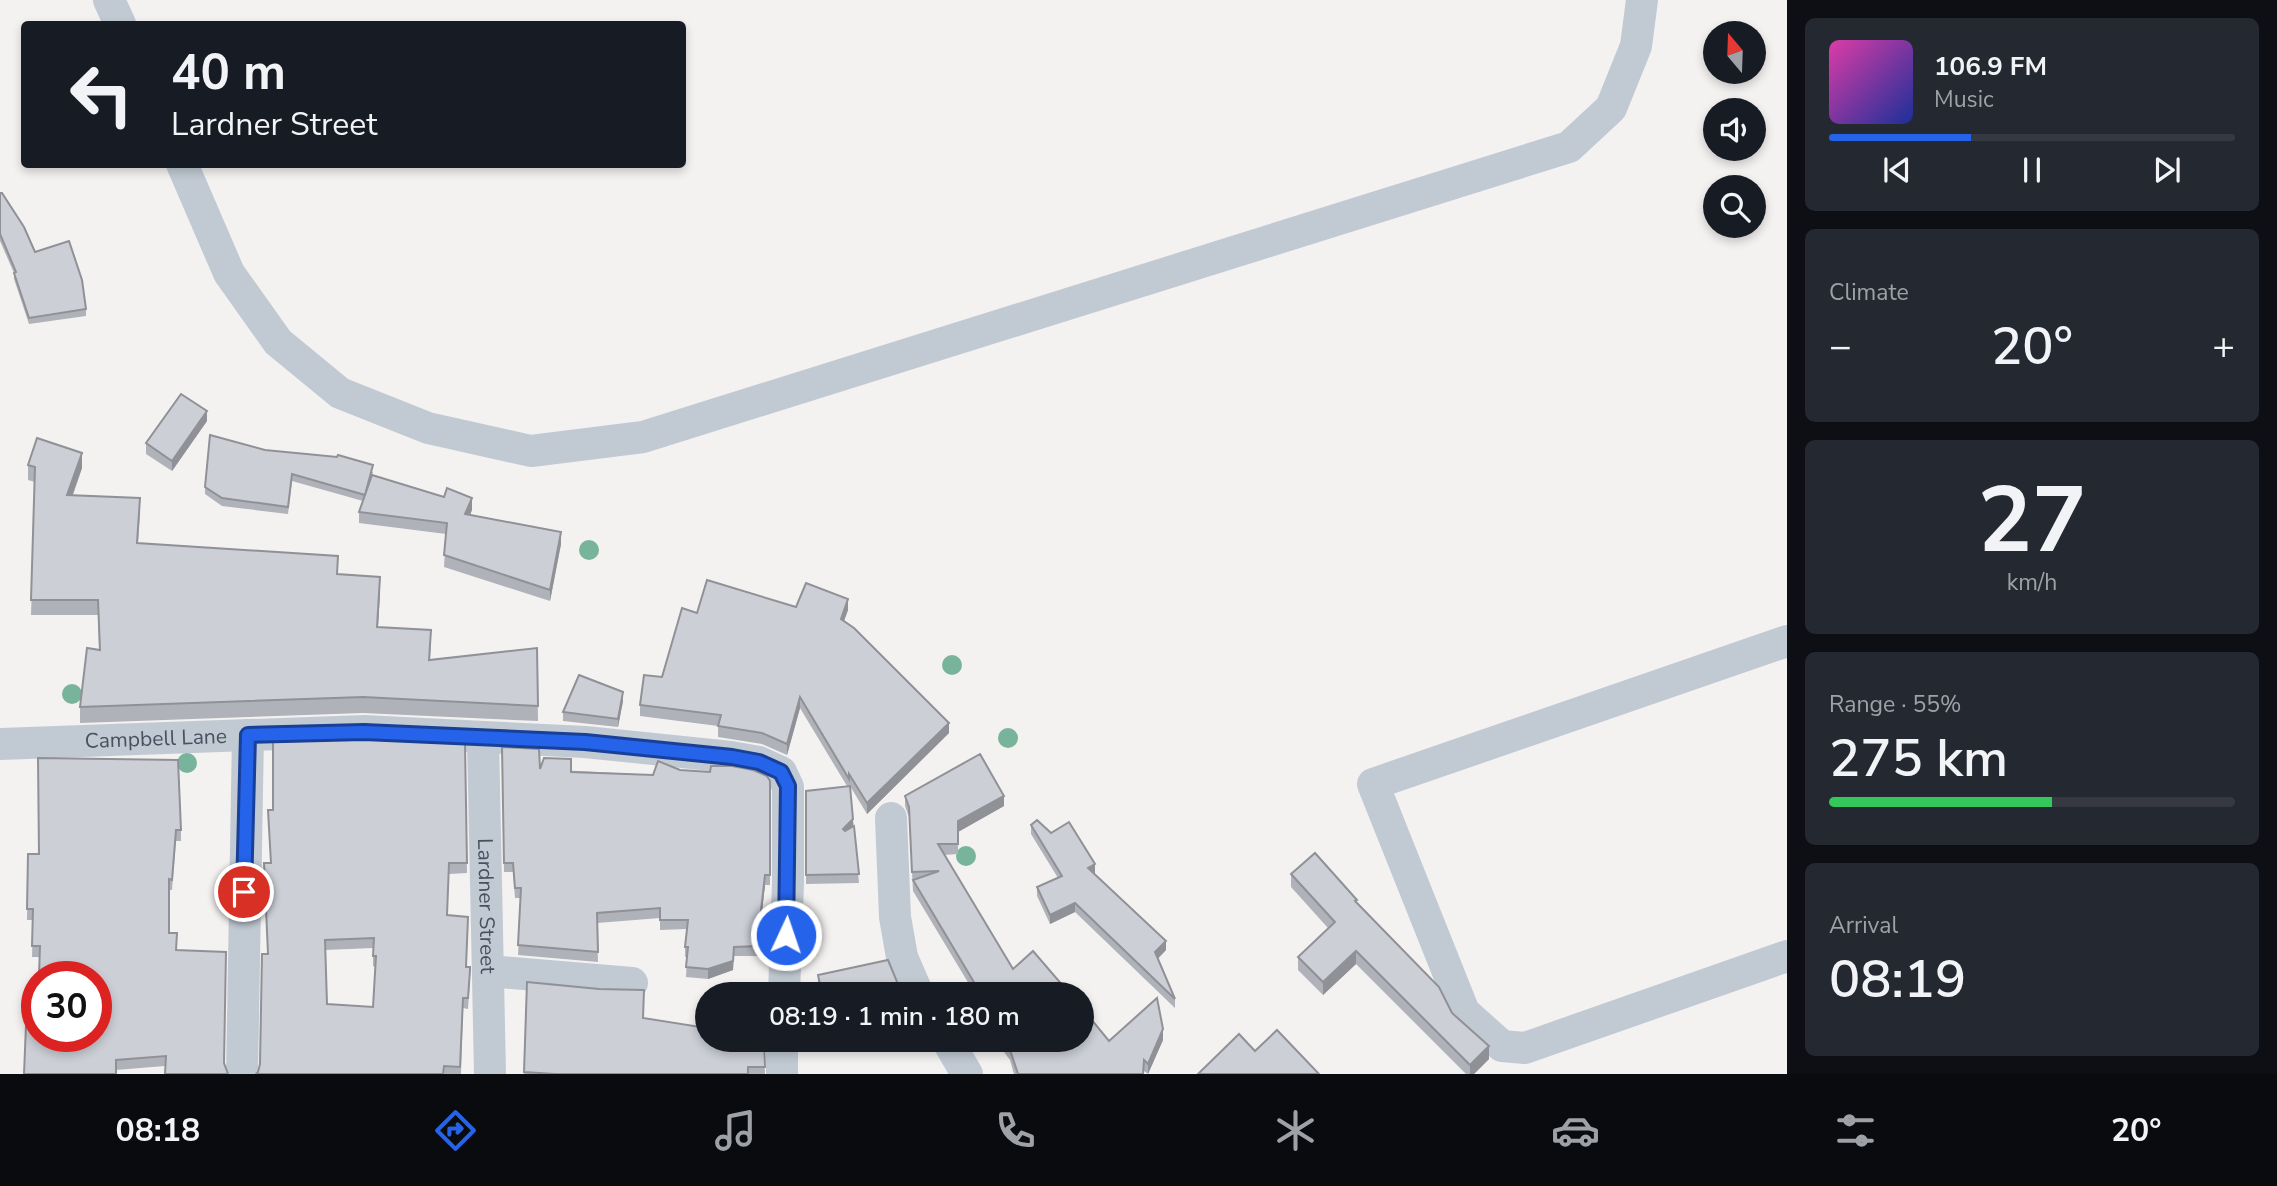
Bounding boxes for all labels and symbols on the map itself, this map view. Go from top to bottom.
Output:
north arrow [1703,21,1766,84]
street label: Campbell Lane [84,722,227,755]
street label: Lardner Street [471,838,502,975]
pin [214,862,274,922]
position arrow [749,898,823,972]
speed limit sign: 30 [21,961,112,1052]

